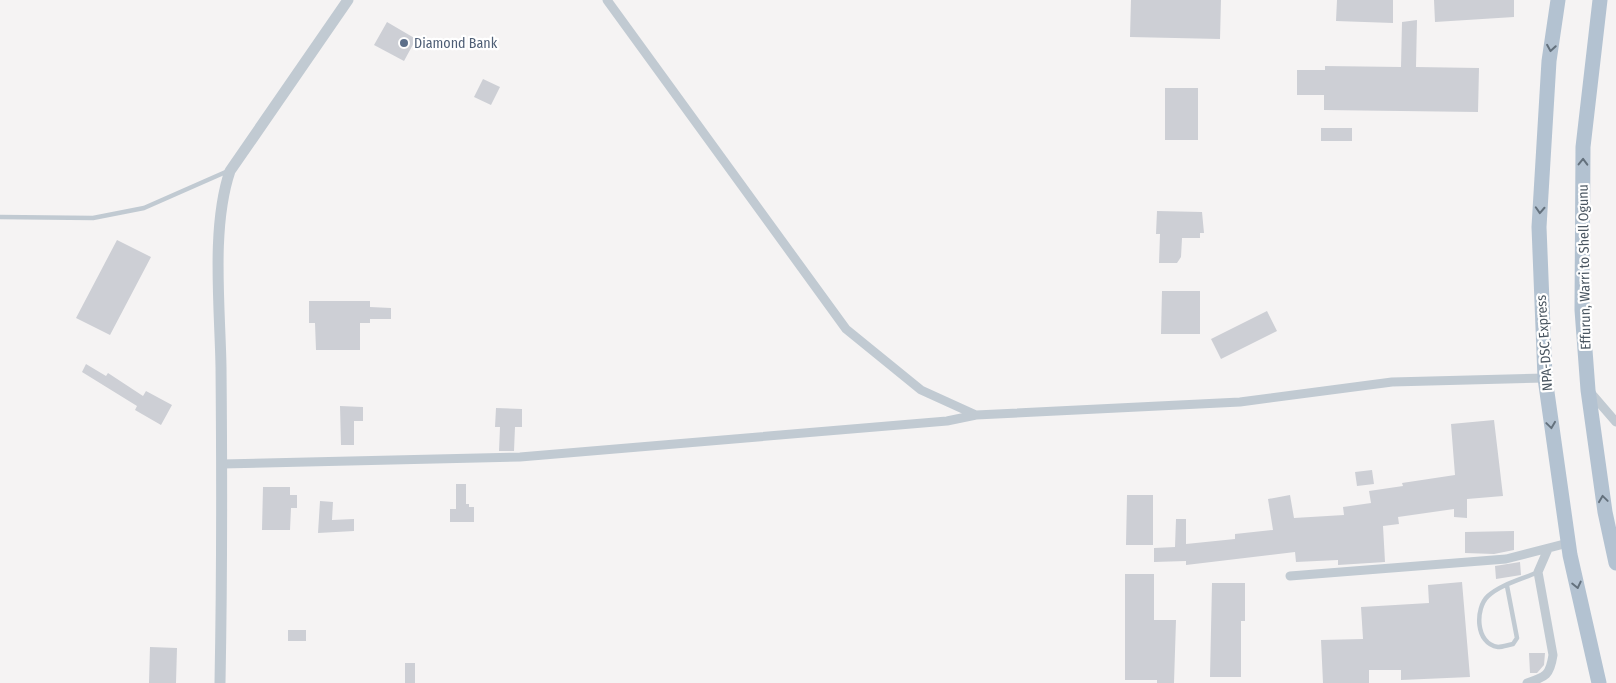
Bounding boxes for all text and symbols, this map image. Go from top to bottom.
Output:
place label: Diamond Bank [414,35,498,52]
marker: Diamond Bank [398,37,410,49]
one-way arrow [1546,44,1556,53]
one-way arrow [1577,158,1588,166]
street label: Effurun, Warri to Shell Ogunu [1575,184,1594,350]
one-way arrow [1535,207,1546,215]
street label: NPA-DSC Express [1533,294,1556,392]
one-way arrow [1546,420,1556,429]
one-way arrow [1598,494,1609,502]
one-way arrow [1571,581,1582,590]

